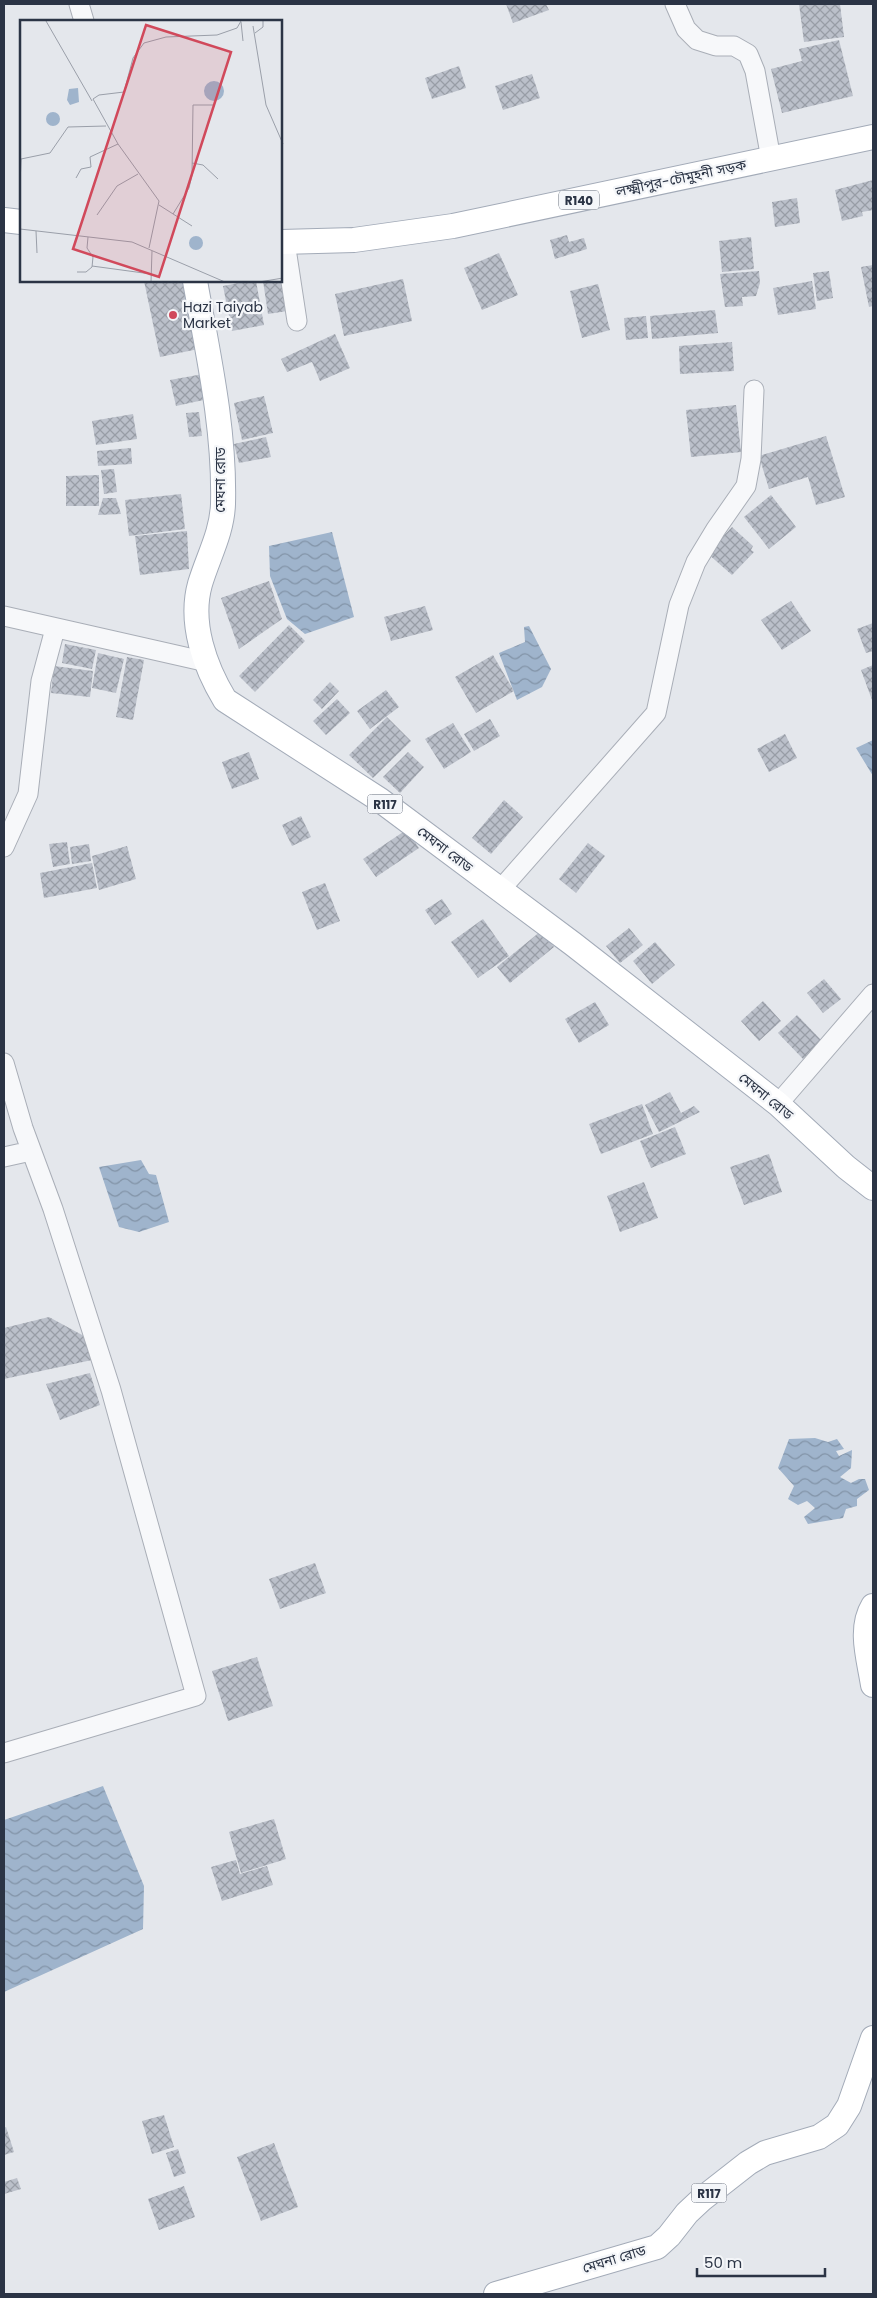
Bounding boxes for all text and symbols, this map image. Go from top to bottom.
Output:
inset map [20,20,282,282]
street label: লক্ষ্মীপুর-চৌমুহনী সড়ক [613,154,749,202]
road number: R140 [559,190,599,210]
place label: Hazi Taiyab Market [183,297,263,333]
marker: Hazi Taiyab Market [167,309,179,321]
street label: মেঘনা রোড [210,446,230,513]
road number: R117 [368,794,402,814]
street label: মেঘনা রোড [413,821,478,877]
street label: মেঘনা রোড [734,1068,798,1125]
road number: R117 [692,2184,726,2202]
street label: মেঘনা রোড [580,2240,649,2278]
scale bar [697,2246,824,2278]
text: 50 m [704,2252,742,2273]

